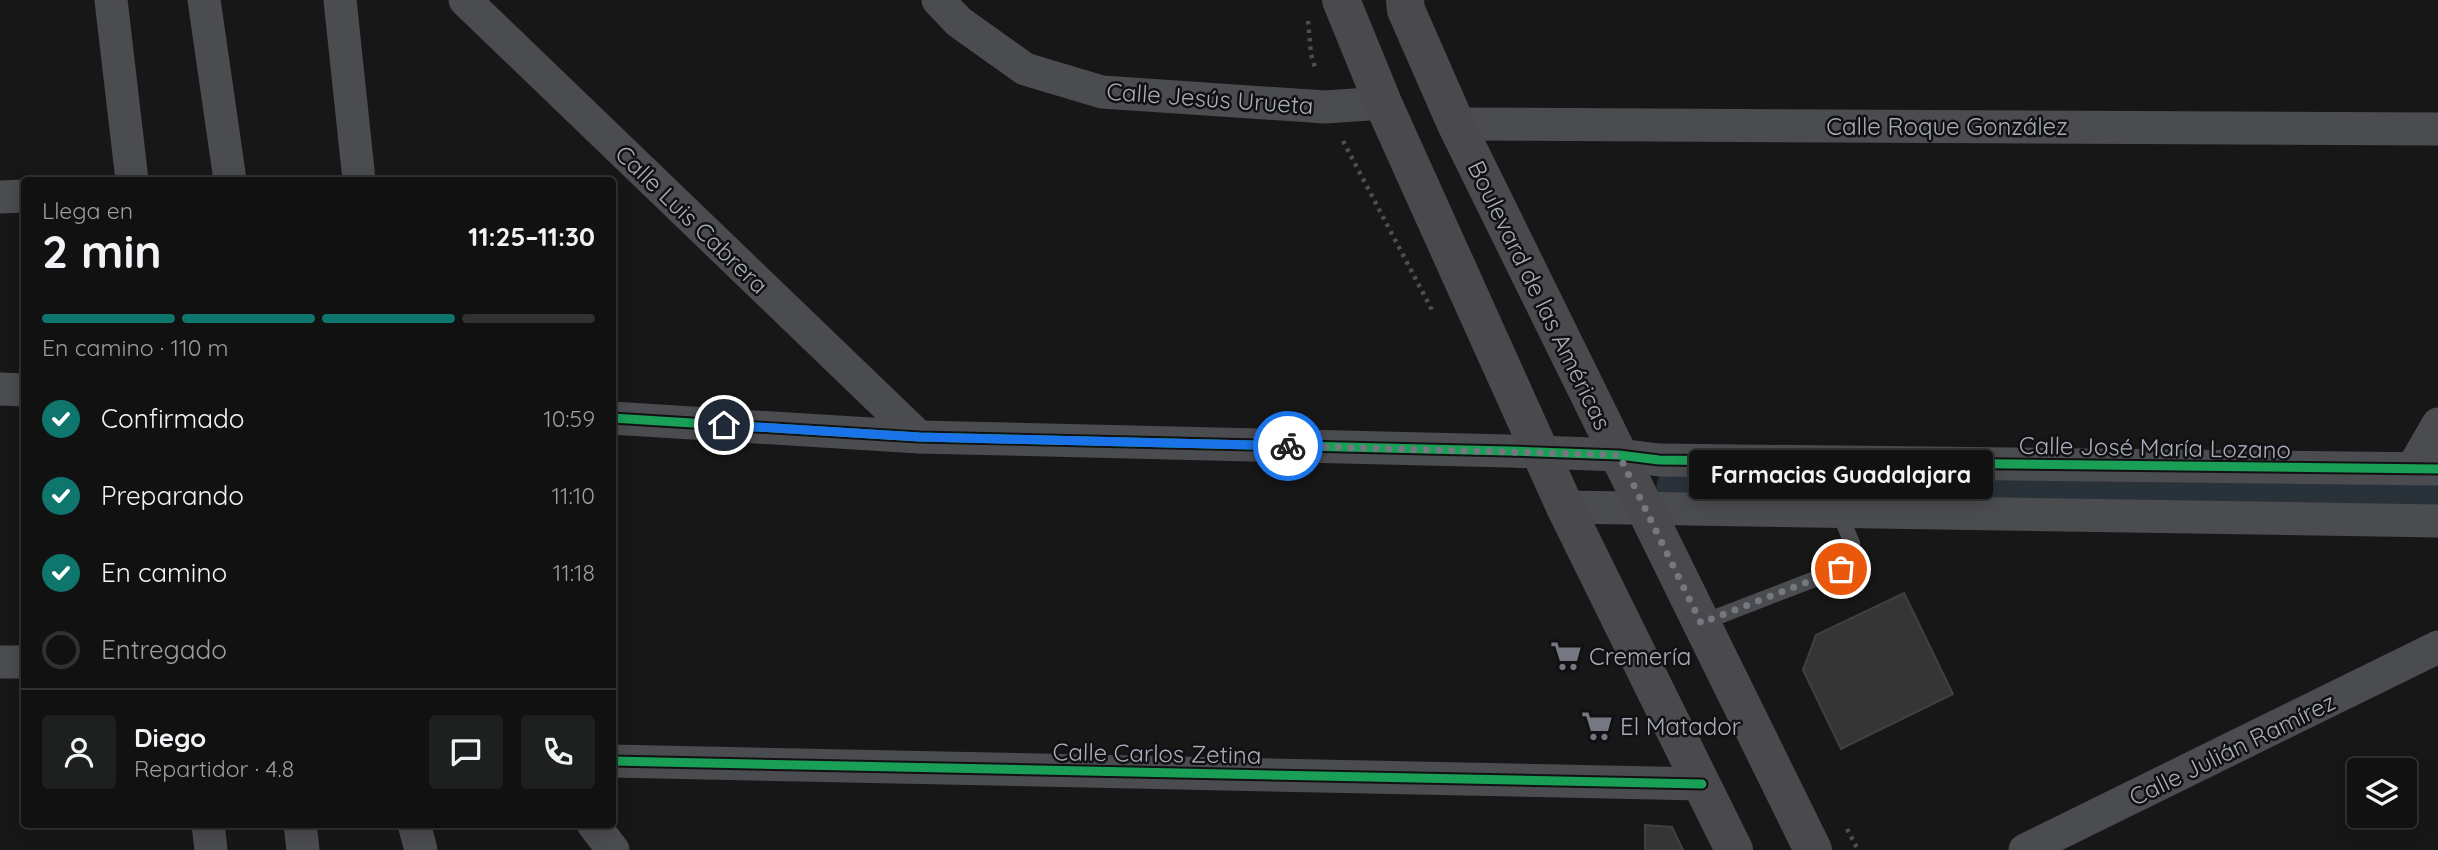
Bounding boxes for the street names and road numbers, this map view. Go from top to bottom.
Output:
street label: Calle Jesús Urueta [1106,76,1314,120]
street label: Calle Roque González [1826,111,2068,141]
street label: Calle Luis Cabrera [609,138,775,300]
street label: Boulevard de las Américas [1462,156,1618,434]
street label: Calle José María Lozano [2019,430,2291,464]
street label: Calle Julián Ramírez [2124,686,2340,812]
street label: Calle Carlos Zetina [1052,736,1262,770]

